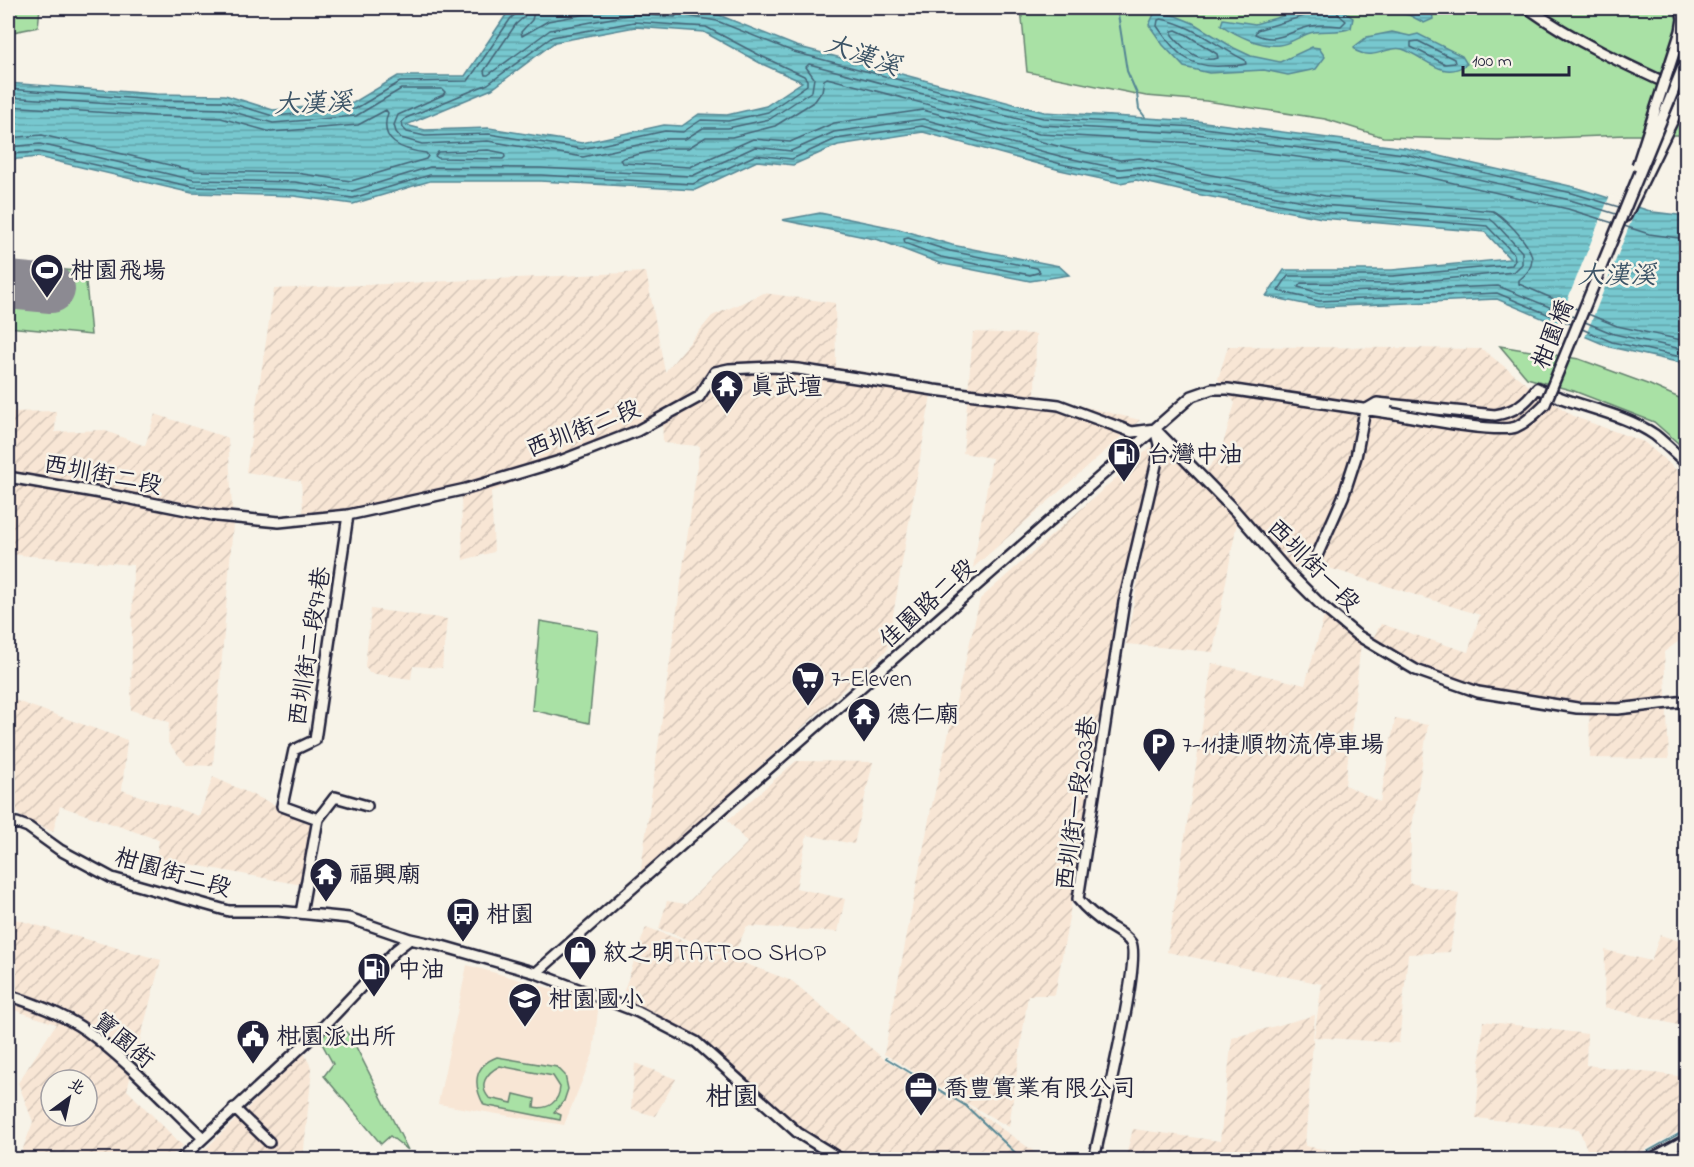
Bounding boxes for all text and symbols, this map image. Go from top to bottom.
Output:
water label: 大漢溪 [819,26,907,88]
scale bar [1463,39,1570,77]
text: 100 m [1472,49,1512,75]
water label: 大漢溪 [273,85,355,125]
sports icon: 柑園飛場 [29,252,65,299]
place label: 柑園飛場 [70,255,166,290]
water label: 大漢溪 [1578,258,1658,296]
street label: 柑園橋 [1525,295,1584,375]
temple icon: 真武壇 [709,368,745,415]
place label: 真武壇 [750,371,822,406]
street label: 西圳街二段 [522,392,646,468]
fuel station icon: 台灣中油 [1106,436,1142,483]
place label: 台灣中油 [1147,439,1243,474]
street label: 西圳街二段 [40,448,165,505]
street label: 西圳街一段 [1257,512,1367,622]
street label: 佳園路二段 [872,552,985,658]
street label: 西圳街二段97巷 [282,564,341,729]
supermarket icon: 7-Eleven [790,660,826,707]
place label: 7-Eleven [831,663,912,698]
temple icon: 德仁廟 [846,696,882,743]
place label: 德仁廟 [887,699,959,734]
street label: 西圳街一段203巷 [1049,714,1108,893]
parking icon: 7-11捷順物流停車場 [1141,726,1177,773]
place label: 7-11捷順物流停車場 [1182,729,1384,764]
street label: 柑園街二段 [110,841,235,908]
temple icon: 福興廟 [308,856,344,903]
place label: 福興廟 [349,859,421,894]
bus stop icon: 柑園 [445,896,481,943]
place label: 柑園 [486,899,534,934]
shop icon: 紋之明TATTOO SHOP [562,934,598,981]
place label: 紋之明TATTOO SHOP [603,937,827,972]
fuel station icon: 中油 [356,951,392,998]
place label: 中油 [397,954,445,989]
school or university icon: 柑園國小 [507,981,543,1028]
place label: 柑園國小 [548,984,644,1019]
street label: 寶園街 [84,1005,161,1078]
public building icon: 柑園派出所 [235,1018,271,1065]
place label: 柑園派出所 [276,1021,396,1056]
north arrow [39,1068,99,1128]
office icon: 喬豊實業有限公司 [903,1070,939,1117]
text: 北 [63,1073,89,1102]
place label: 喬豊實業有限公司 [944,1073,1136,1108]
district label: 柑園 [705,1079,759,1118]

